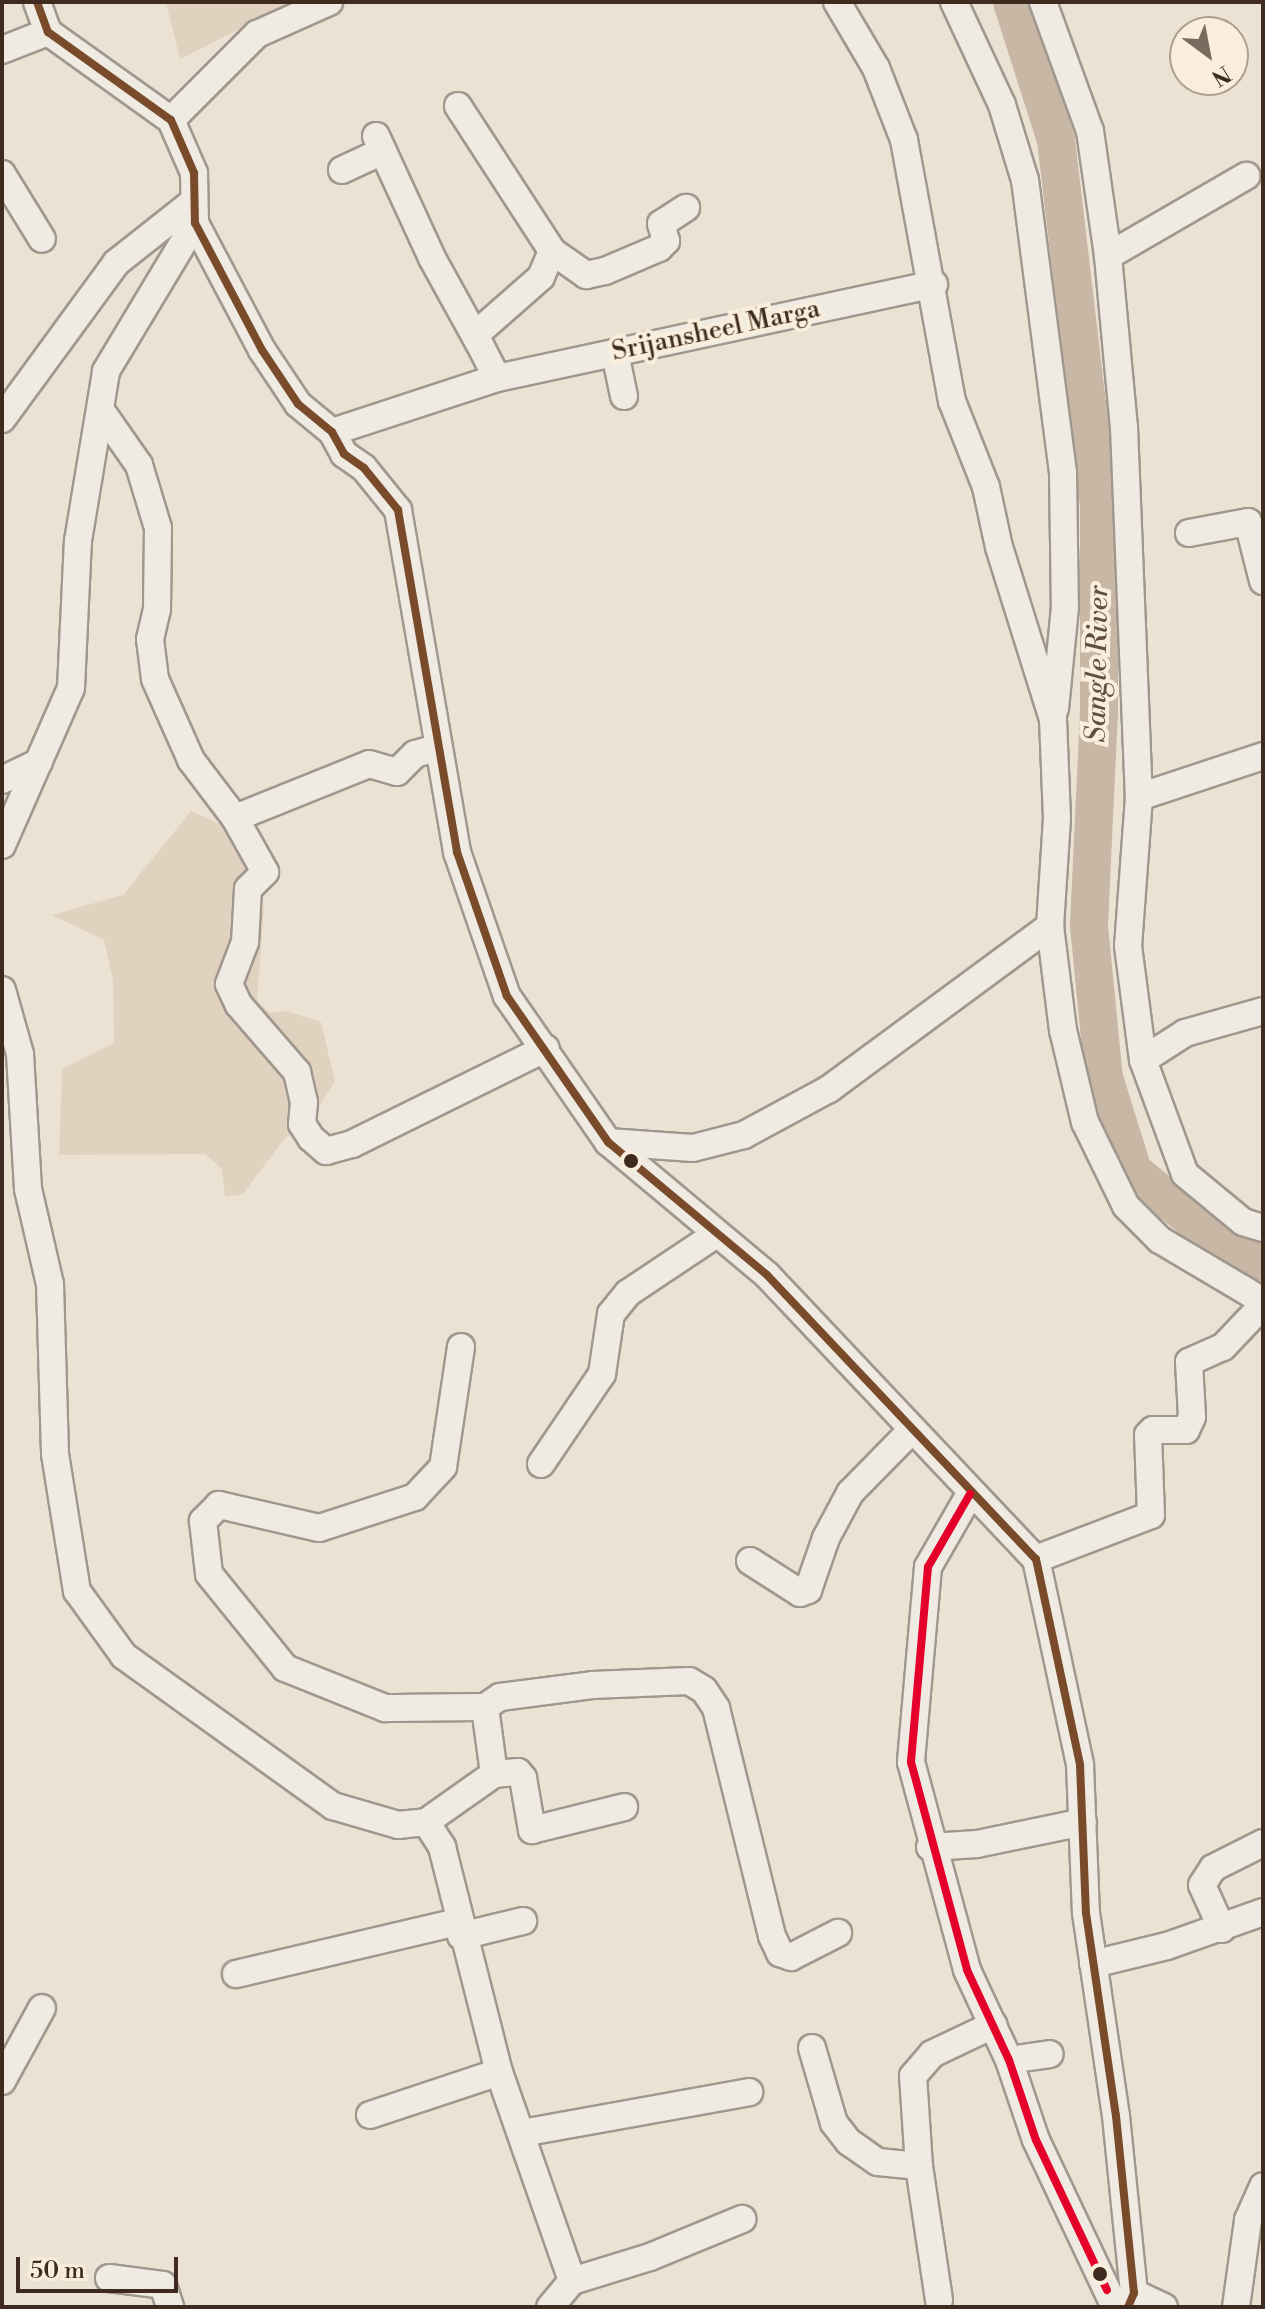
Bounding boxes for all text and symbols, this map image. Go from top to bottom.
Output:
north arrow [1169,16,1249,96]
text: N [1206,59,1235,91]
street label: Srijansheel Marga [609,294,823,368]
water label: Sangle River [1080,585,1116,743]
unlabelled marker [623,1153,639,1169]
scale bar [20,2241,182,2291]
text: 50 m [30,2256,85,2286]
unlabelled marker [1092,2266,1108,2282]

